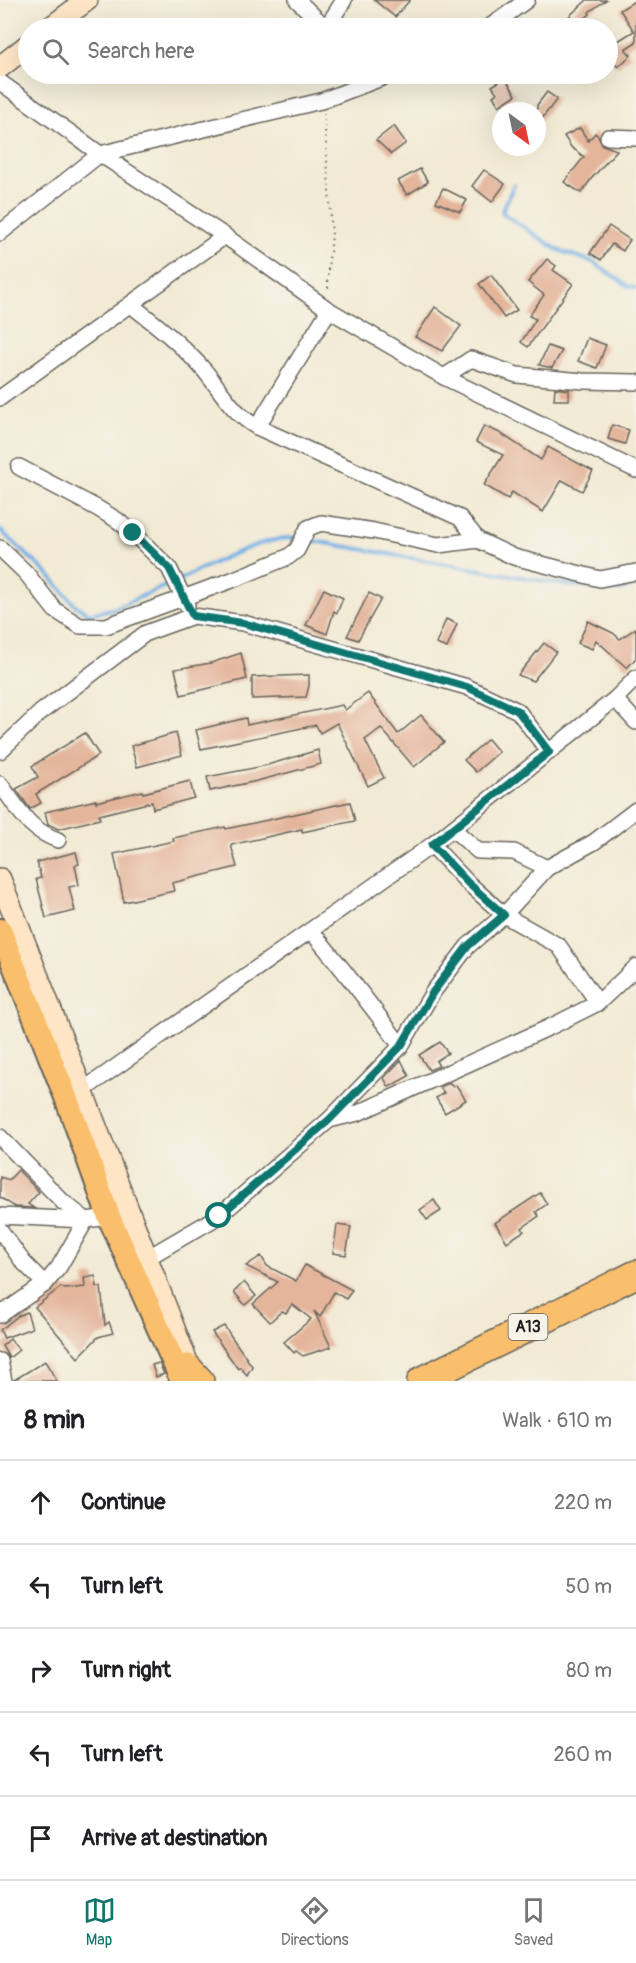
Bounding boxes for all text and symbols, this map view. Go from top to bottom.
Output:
search box [18,18,618,84]
icon: search [39,35,72,68]
text: Search here [87,37,194,65]
north arrow [492,102,546,156]
route end [119,519,145,545]
route start [205,1202,231,1228]
road number: A13 [508,1314,548,1340]
text: 8 min [24,1404,85,1436]
text: Walk · 610 m [502,1408,612,1433]
icon: ahead [24,1486,57,1519]
text: Continue [81,1488,165,1516]
text: 220 m [554,1490,612,1515]
icon: left [24,1570,57,1603]
text: Turn left [81,1572,163,1600]
text: 50 m [565,1574,612,1599]
icon: right [24,1654,57,1687]
text: Turn right [81,1656,171,1684]
text: 80 m [566,1658,612,1683]
icon: left [24,1738,57,1771]
text: Turn left [81,1740,163,1768]
text: 260 m [553,1742,612,1767]
icon: arrive [24,1822,57,1855]
text: Arrive at destination [81,1824,267,1852]
tab: Map [83,1894,116,1950]
tab: Directions [281,1894,349,1950]
tab: Saved [514,1894,553,1950]

